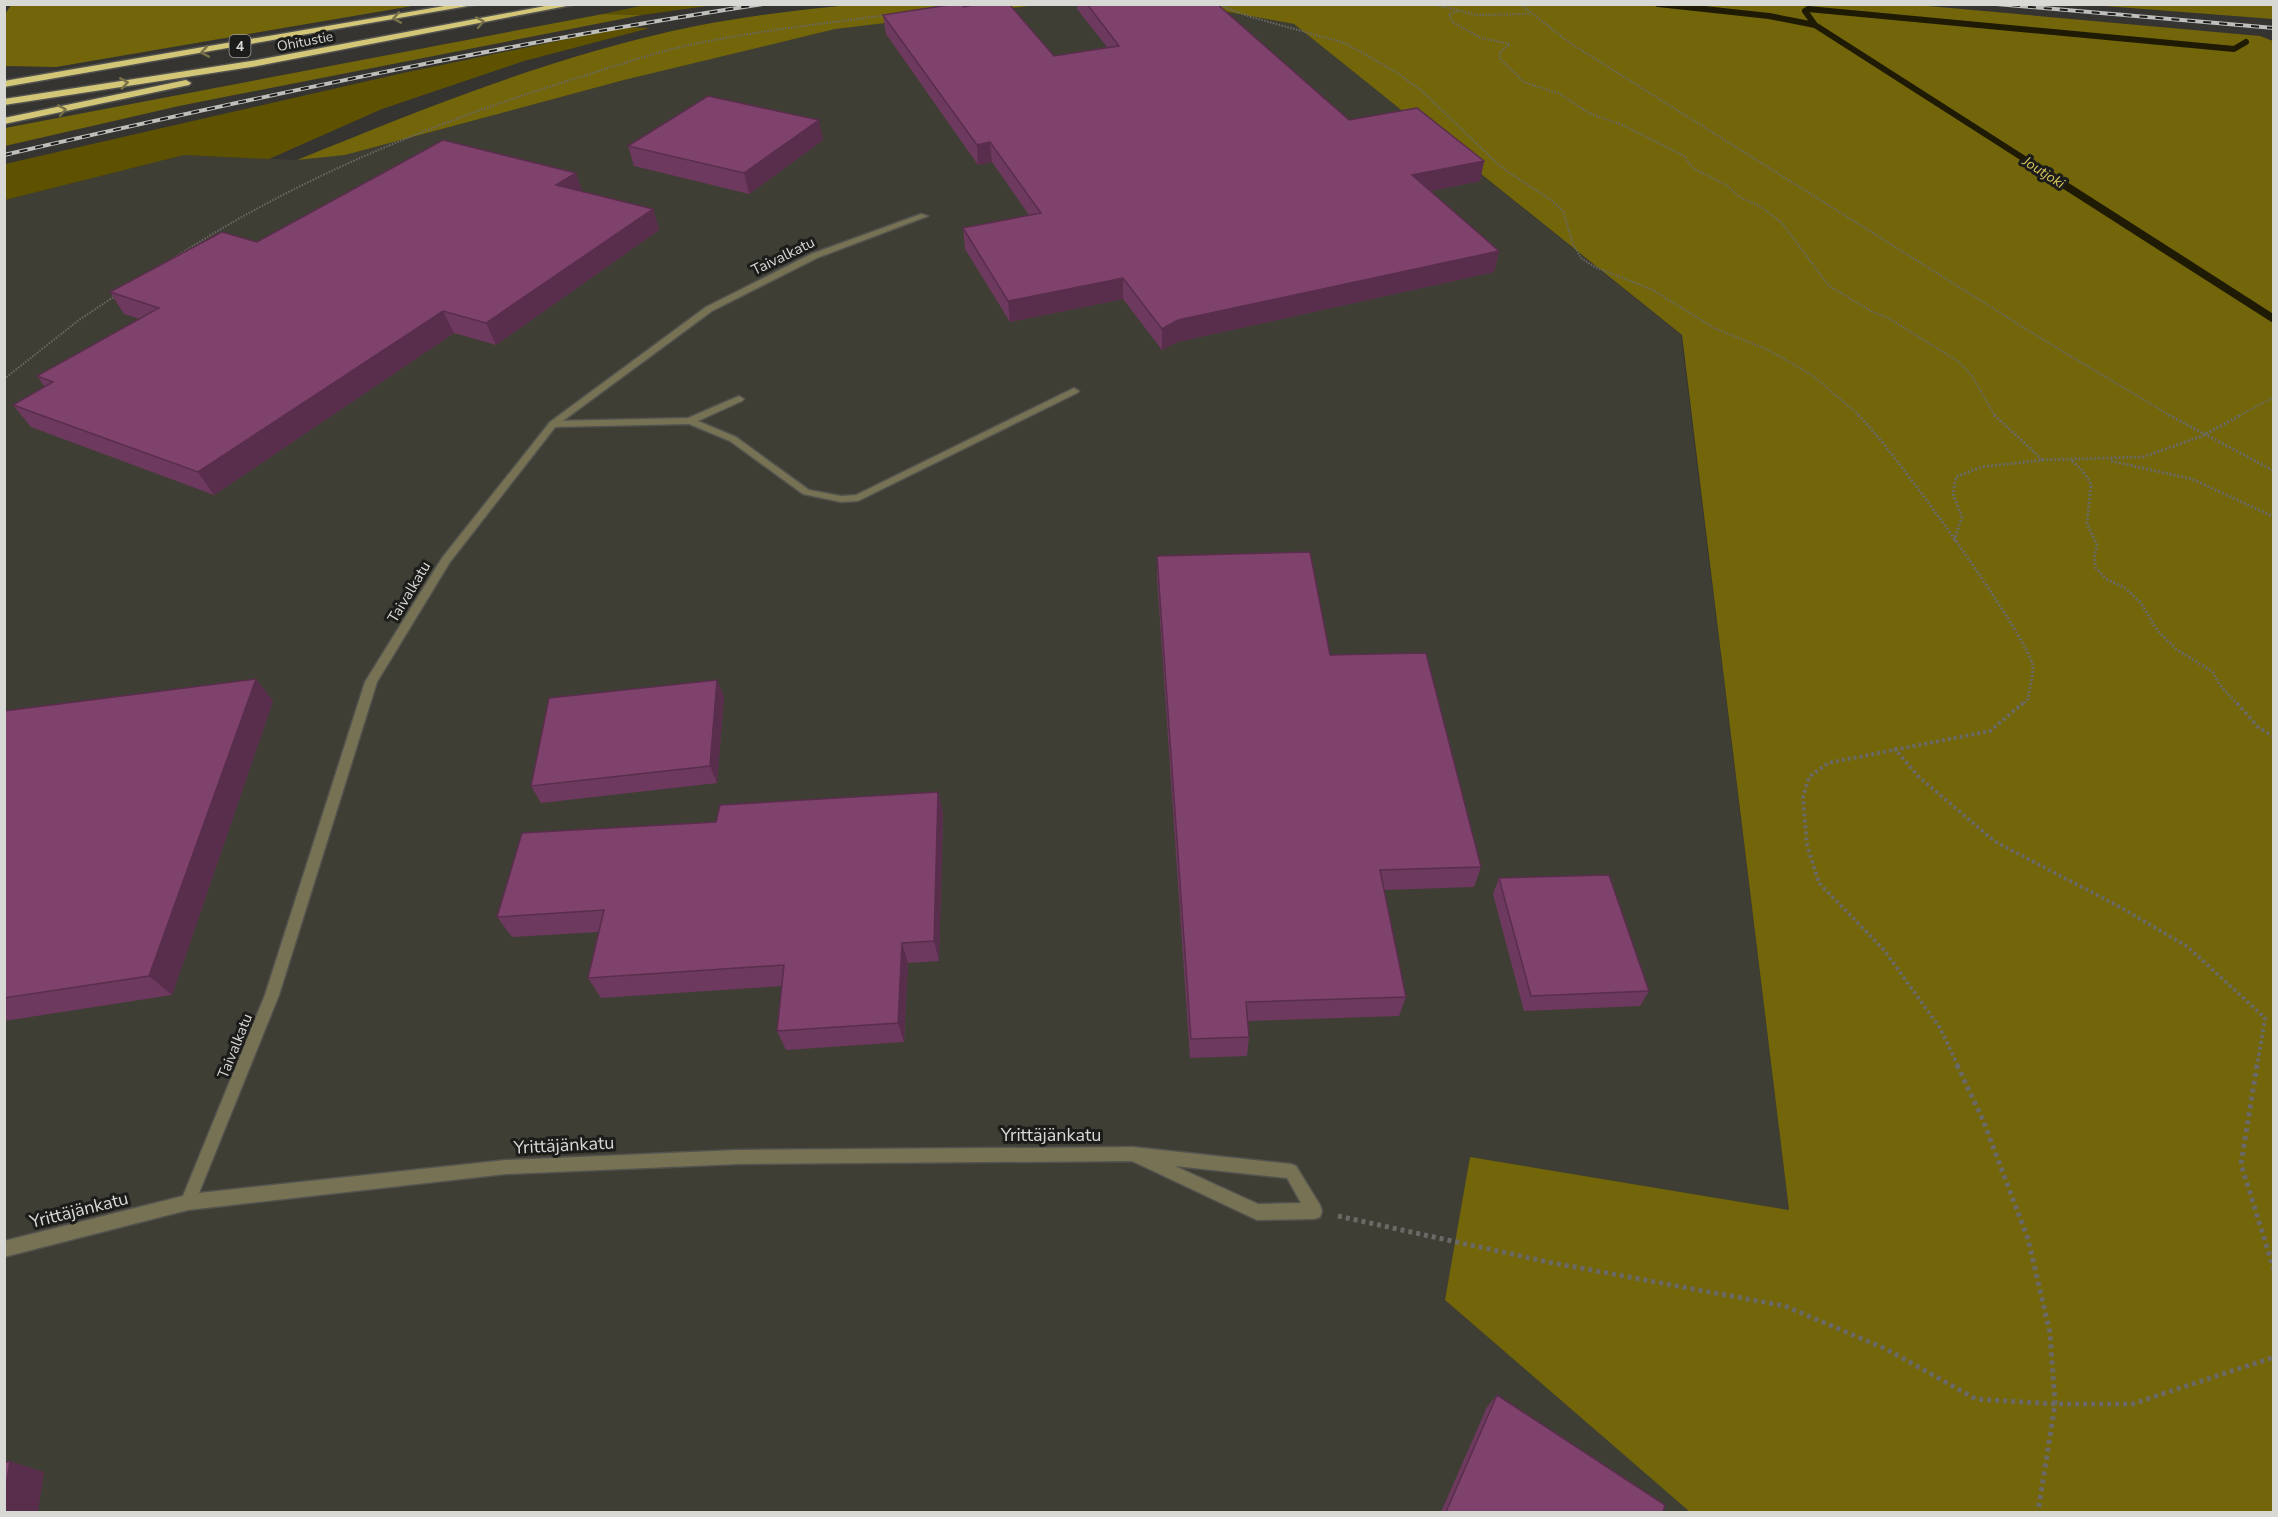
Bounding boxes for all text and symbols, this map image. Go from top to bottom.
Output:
one-way arrow [392,11,402,24]
one-way arrow [475,16,485,29]
street label: Ohitustie [275,27,335,56]
road number: 4 [230,35,250,57]
one-way arrow [200,45,210,58]
one-way arrow [119,77,129,90]
one-way arrow [57,104,67,117]
water label: Joutjoki [2018,151,2069,193]
street label: Taivalkatu [748,232,818,280]
street label: Taivalkatu [383,558,435,626]
street label: Taivalkatu [213,1011,257,1081]
street label: Yrittäjänkatu [1000,1123,1101,1147]
street label: Yrittäjänkatu [512,1130,615,1160]
street label: Yrittäjänkatu [26,1186,131,1234]

